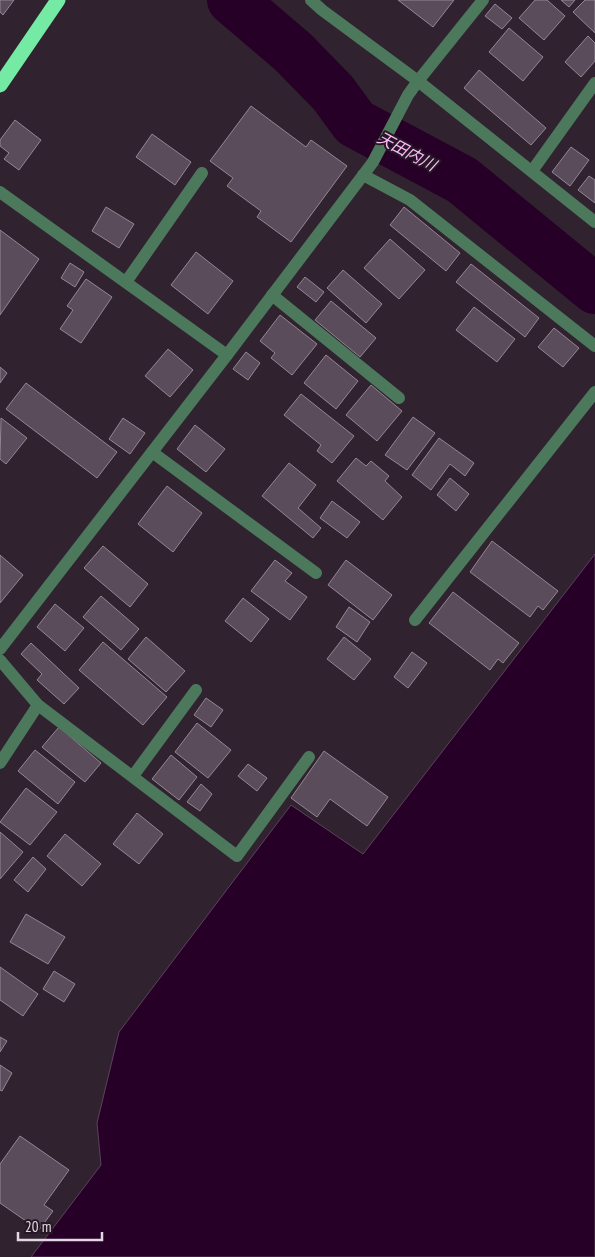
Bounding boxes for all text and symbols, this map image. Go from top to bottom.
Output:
water label: 天田内川 [374,127,442,176]
scale bar [18,1210,101,1242]
text: 20 m [25,1217,51,1236]

